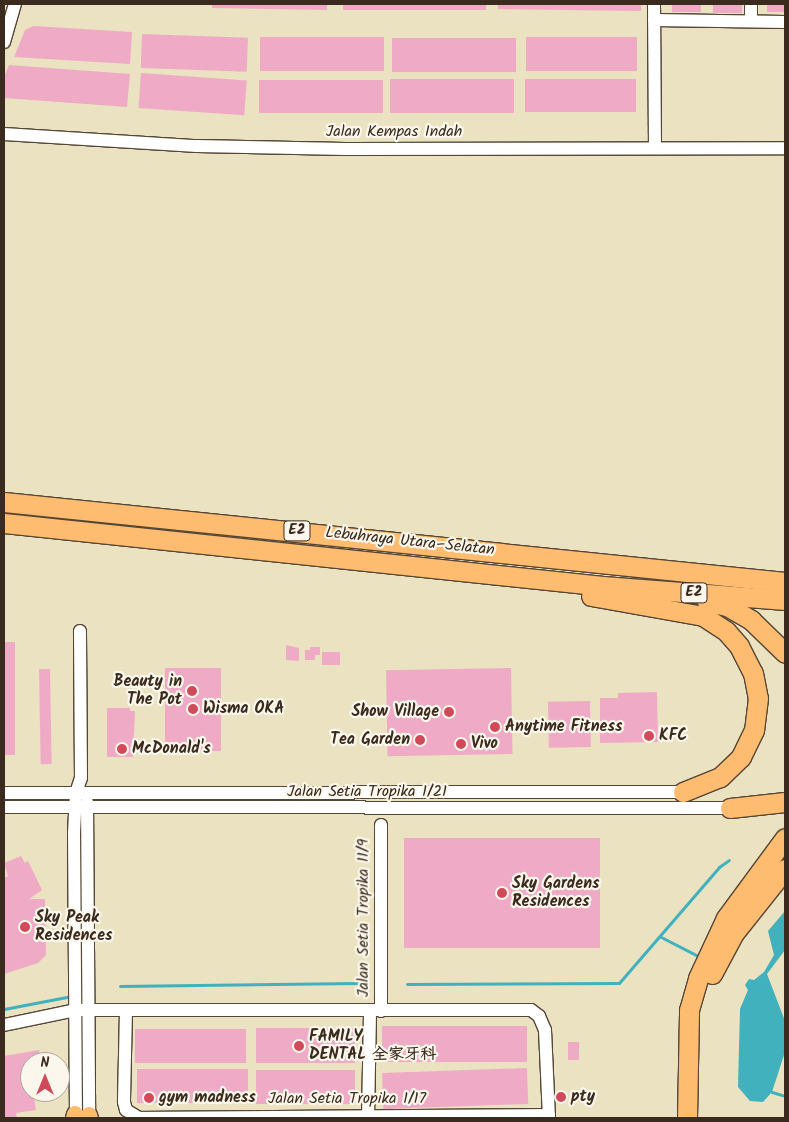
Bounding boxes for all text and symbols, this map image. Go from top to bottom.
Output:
street label: Jalan Kempas Indah [326,122,462,142]
road number: E2 [283,518,311,544]
street label: Lebuhraya Utara–Selatan [324,524,496,560]
road number: E2 [680,580,708,606]
place label: Beauty in The Pot [114,672,182,710]
marker: Beauty in The Pot [186,685,198,697]
place label: Wisma OKA [203,699,284,719]
place label: Show Village [351,702,439,722]
marker: Wisma OKA [187,703,199,715]
marker: Show Village [443,706,455,718]
place label: Anytime Fitness [505,717,622,737]
marker: Anytime Fitness [489,721,501,733]
place label: KFC [659,726,687,746]
place label: Tea Garden [330,730,410,750]
marker: KFC [643,730,655,742]
marker: Tea Garden [414,734,426,746]
place label: Vivo [471,734,498,754]
marker: Vivo [455,738,467,750]
place label: McDonald's [132,739,211,759]
marker: McDonald's [116,743,128,755]
street label: Jalan Setia Tropika 1/21 [287,782,447,802]
street label: Jalan Setia Tropika 11/9 [354,839,374,997]
place label: Sky Gardens Residences [512,874,599,912]
marker: Sky Gardens Residences [496,887,508,899]
place label: Sky Peak Residences [35,908,112,946]
marker: Sky Peak Residences [19,921,31,933]
place label: FAMILY DENTAL 全家牙科 [309,1027,436,1065]
marker: FAMILY DENTAL 全家牙科 [293,1040,305,1052]
north arrow [20,1052,70,1102]
text: N [41,1052,49,1074]
place label: pty [571,1087,595,1107]
place label: gym madness [159,1088,256,1108]
street label: Jalan Setia Tropika 1/17 [268,1089,426,1109]
marker: pty [555,1091,567,1103]
marker: gym madness [143,1092,155,1104]

